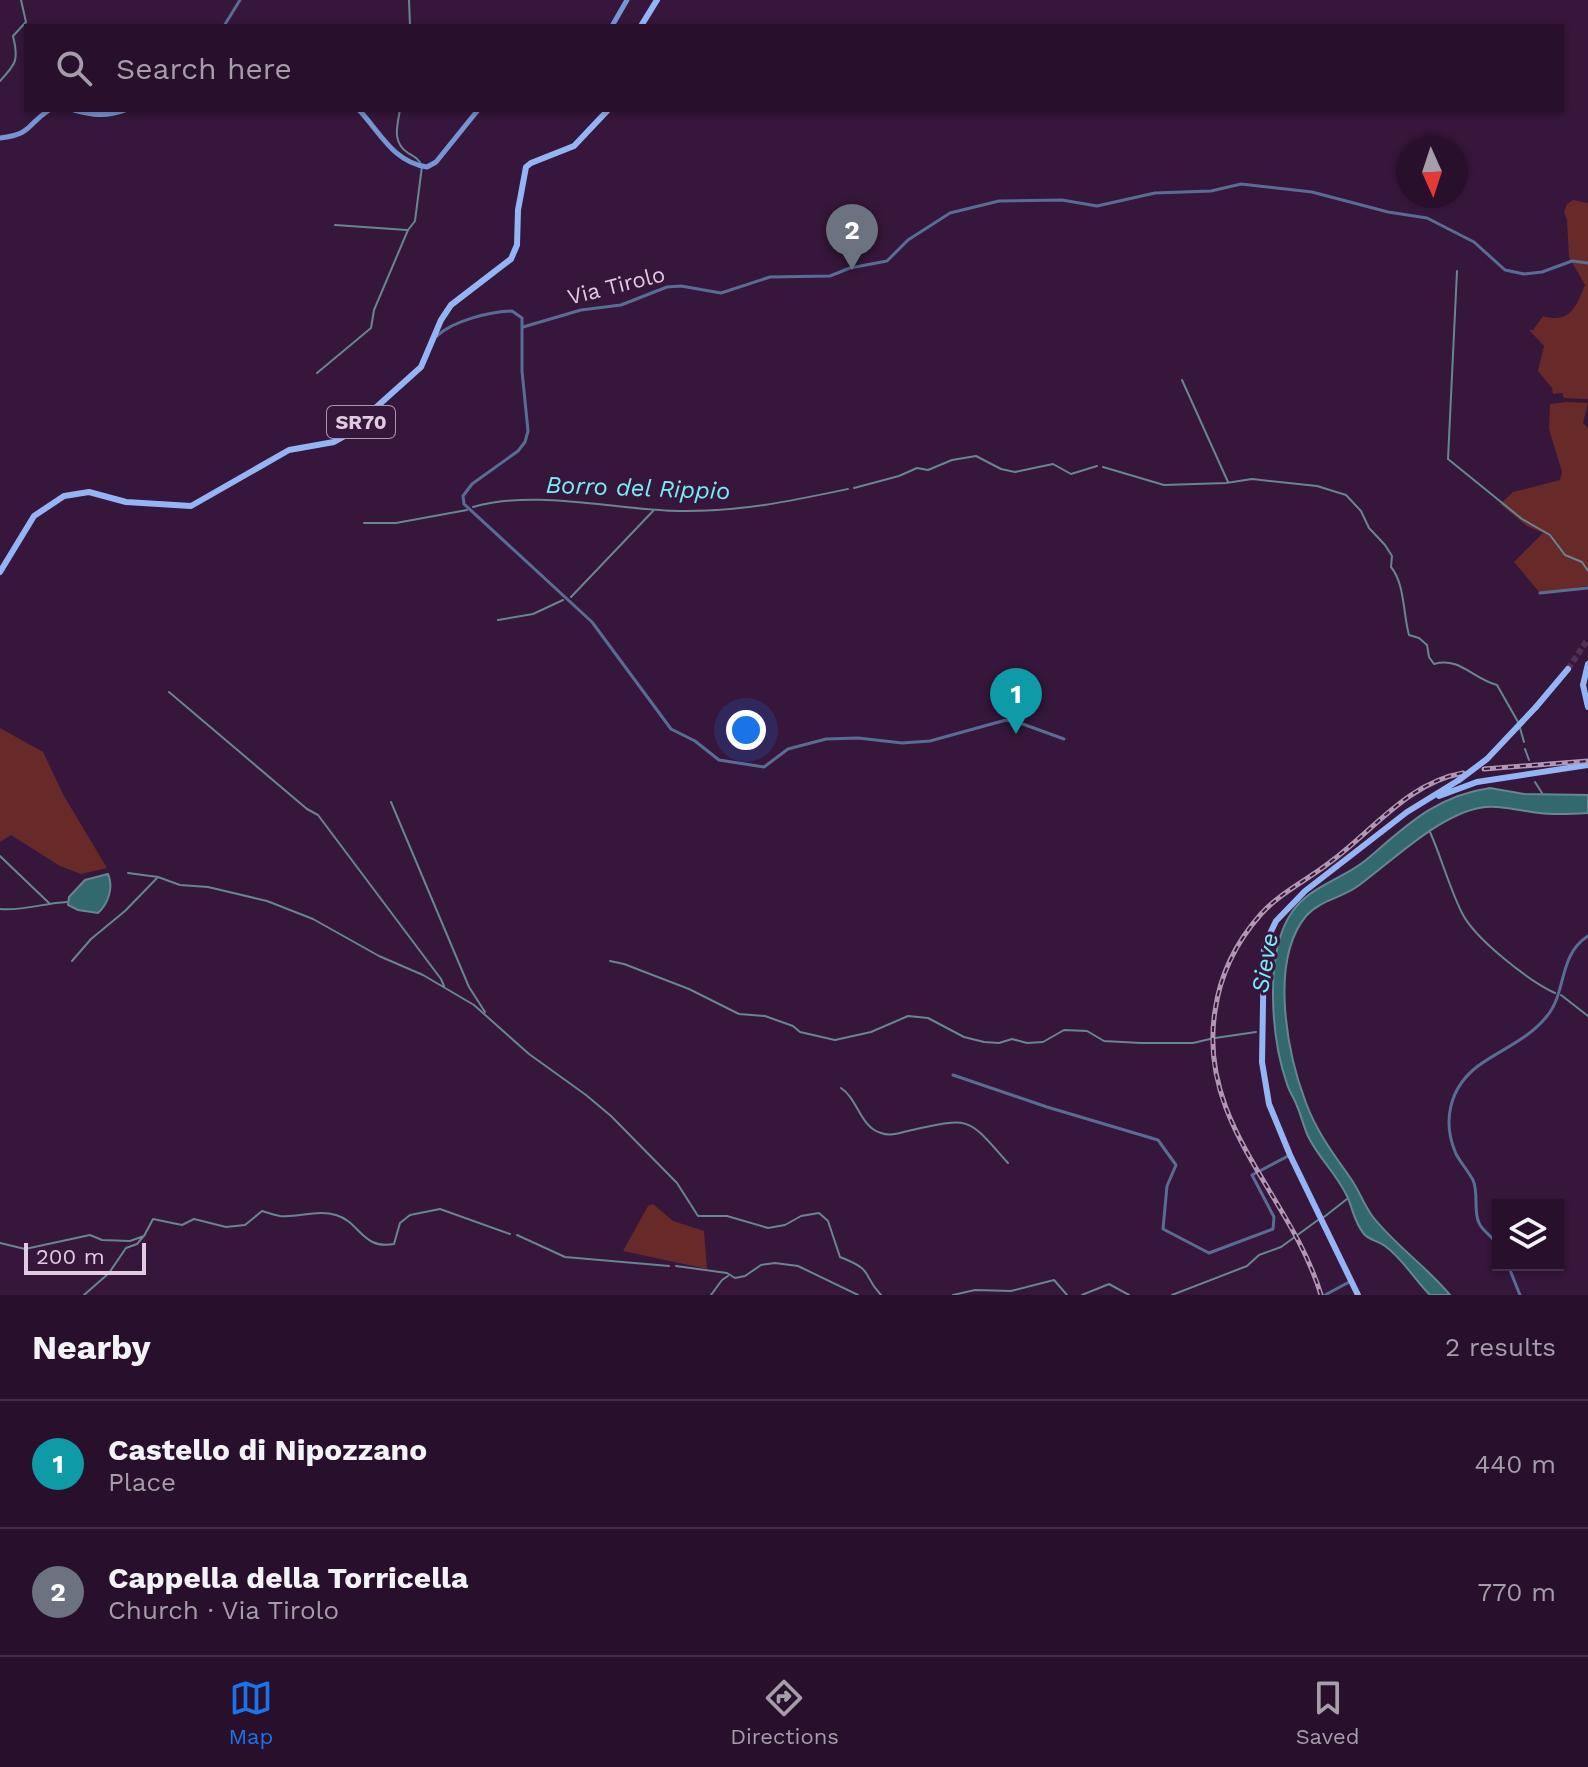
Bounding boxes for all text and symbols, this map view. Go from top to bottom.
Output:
search box [24,24,1564,112]
icon: search [52,46,96,90]
text: Search here [116,51,292,86]
north arrow [1396,136,1468,208]
pin: 2 [826,204,878,270]
street label: Via Tirolo [565,261,667,310]
road number: SR70 [327,406,395,438]
water label: Borro del Rippio [545,471,731,505]
pin: 1 [990,668,1042,734]
your location [726,710,766,750]
water label: Sieve [1246,931,1284,995]
map controls [1492,1199,1564,1271]
button: layers [1492,1199,1564,1271]
scale bar [24,1239,146,1275]
text: 200 m [36,1244,105,1269]
text: Nearby [32,1327,151,1367]
text: 2 results [1445,1332,1556,1362]
text: Castello di Nipozzano [108,1432,427,1467]
text: 1 [52,1449,64,1479]
text: 440 m [1474,1449,1556,1479]
text: Place [108,1467,176,1497]
text: Cappella della Torricella [108,1560,468,1595]
text: 2 [50,1577,66,1607]
text: 770 m [1478,1577,1556,1607]
text: Church · Via Tirolo [108,1595,339,1625]
tab: Map [228,1676,273,1749]
tab: Directions [730,1676,839,1749]
tab: Saved [1296,1676,1360,1749]

